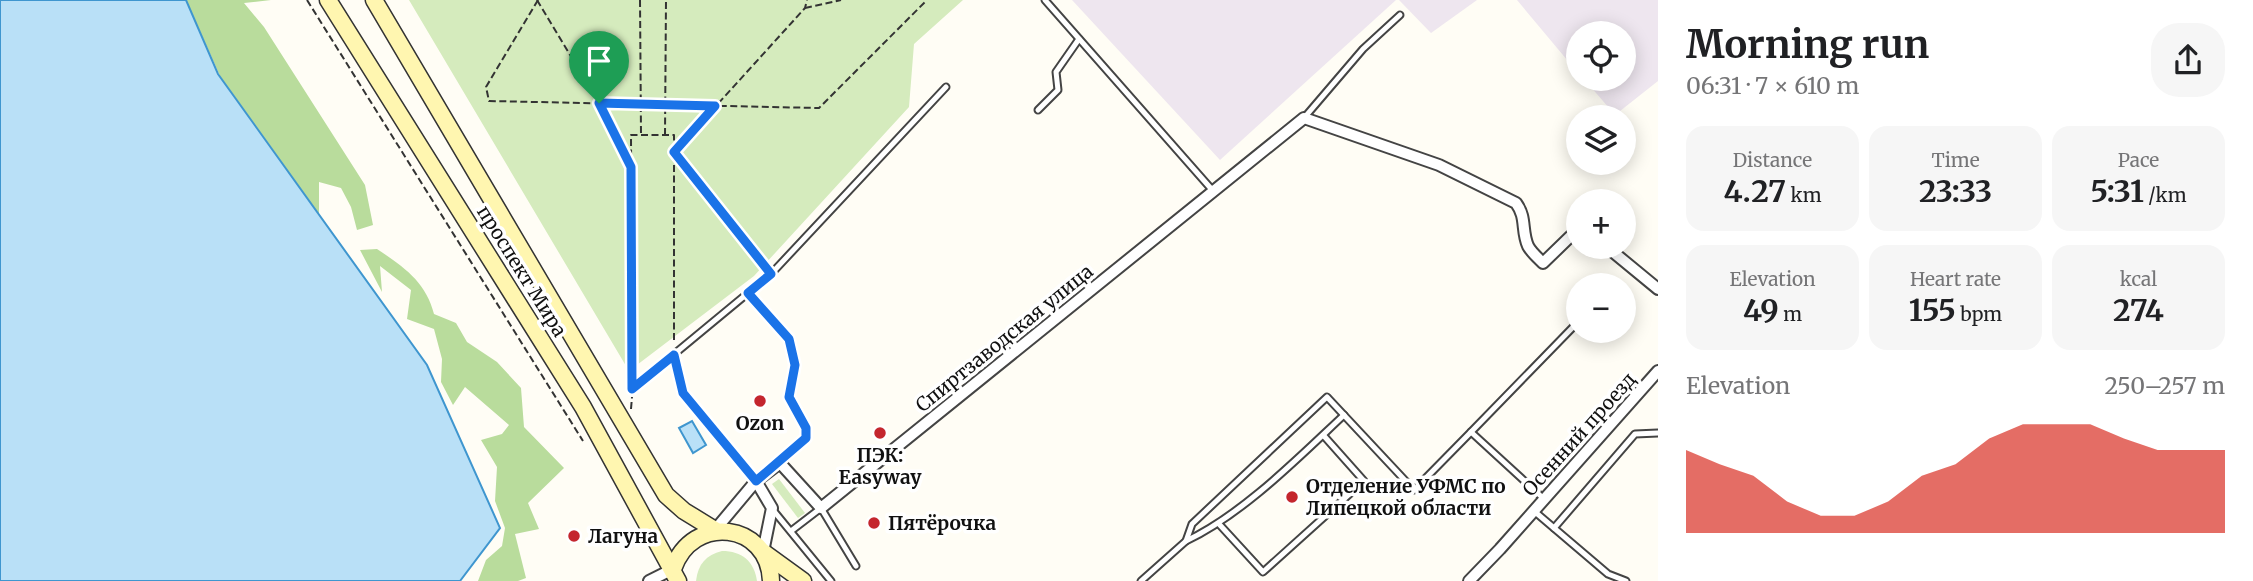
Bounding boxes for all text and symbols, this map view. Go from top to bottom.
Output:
map controls [1566,21,1636,343]
button: locate [1566,21,1636,91]
text: Morning run [1686,21,1929,68]
button: share [2151,23,2225,97]
pin [569,31,629,103]
icon: arrive [580,42,618,80]
text: 06:31 · 7 × 610 m [1686,71,1859,100]
button: layers [1566,105,1636,175]
text: Distance [1733,148,1812,172]
text: Time [1931,148,1980,172]
text: Pace [2118,148,2159,172]
text: 4.27 [1723,172,1786,210]
text: 23:33 [1919,172,1992,210]
text: 5:31 [2090,172,2144,210]
text: km [1786,183,1822,207]
text: /km [2144,183,2187,207]
button: + [1566,189,1636,259]
street label: проспект Мира [472,201,572,341]
street label: Спиртзаводская улица [911,259,1097,417]
text: Elevation [1729,267,1816,291]
text: Heart rate [1910,267,2001,291]
text: kcal [2120,267,2157,291]
button: − [1566,273,1636,343]
text: 49 [1743,291,1779,329]
text: 155 [1909,291,1956,329]
text: 274 [2113,291,2164,329]
text: m [1779,302,1802,326]
text: bpm [1956,302,2002,326]
street label: Осенний проезд [1517,367,1641,501]
text: Elevation [1686,371,1790,400]
text: 250–257 m [2104,371,2225,400]
marker: Ozon [752,393,768,409]
place label: Ozon [736,411,784,435]
marker: ПЭК: Easyway [872,425,888,441]
place label: ПЭК: Easyway [839,443,922,489]
place label: Отделение УФМС по Липецкой области [1306,474,1506,520]
marker: Отделение УФМС по Липецкой области [1284,489,1300,505]
place label: Пятёрочка [888,511,996,535]
marker: Пятёрочка [866,515,882,531]
place label: Лагуна [588,524,659,548]
marker: Лагуна [566,528,582,544]

